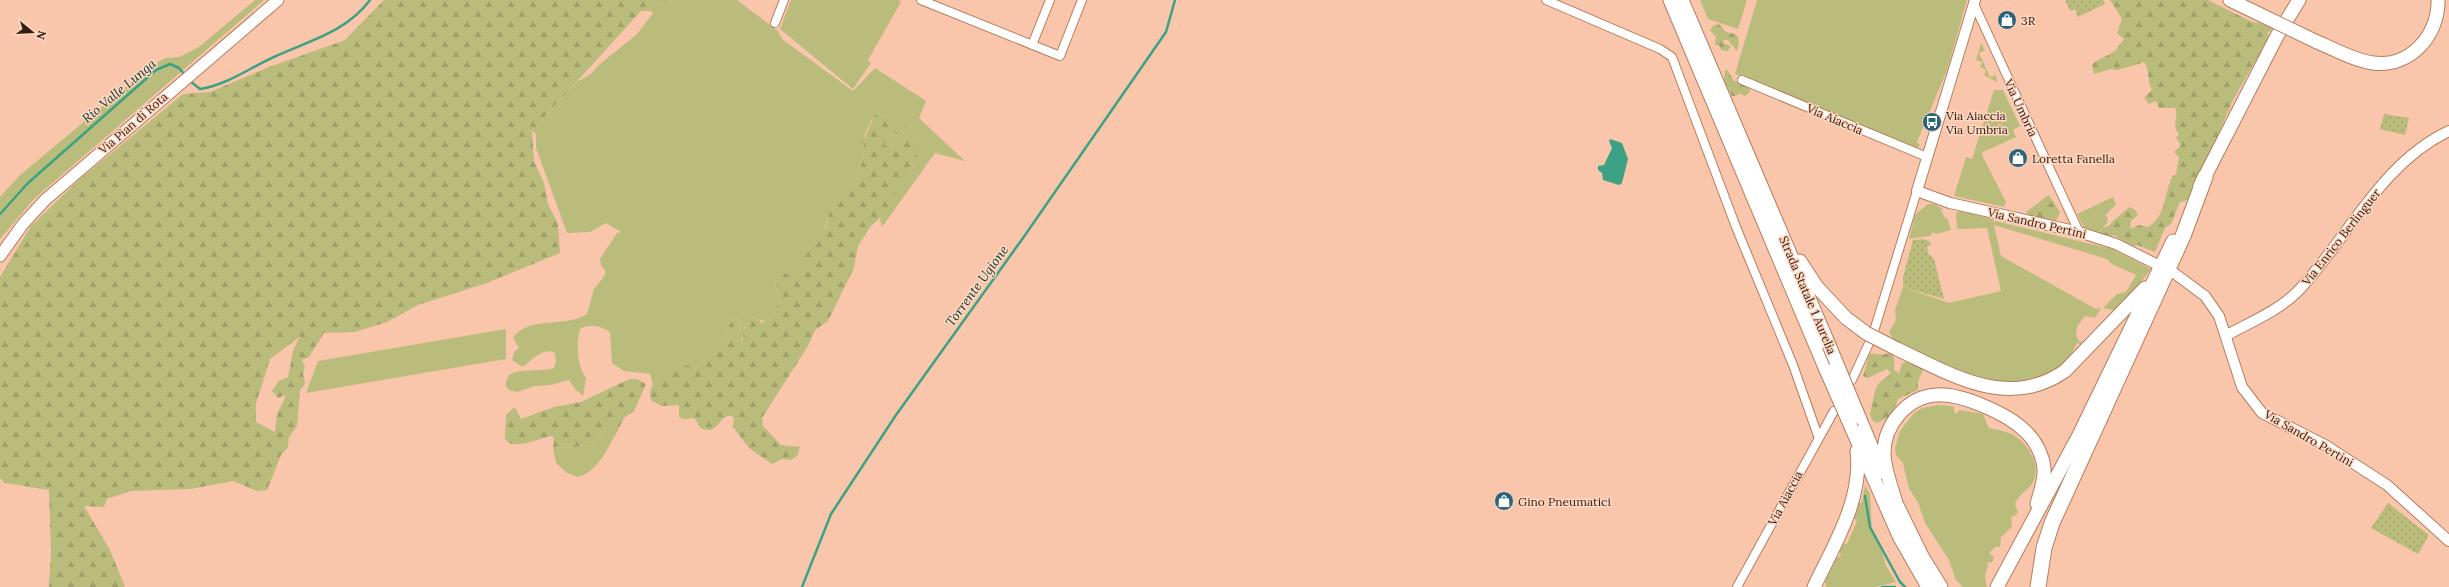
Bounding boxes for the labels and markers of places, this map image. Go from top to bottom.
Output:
shop icon: 3R [1996,9,2018,31]
place label: 3R [2021,13,2036,28]
place label: Via Aiaccia Via Umbria [1945,108,2008,137]
bus stop icon: Via Aiaccia Via Umbria [1921,111,1943,133]
shop icon: Loretta Fanella [2007,147,2029,169]
place label: Loretta Fanella [2032,151,2115,166]
shop icon: Gino Pneumatici [1493,490,1515,512]
place label: Gino Pneumatici [1518,494,1611,509]

